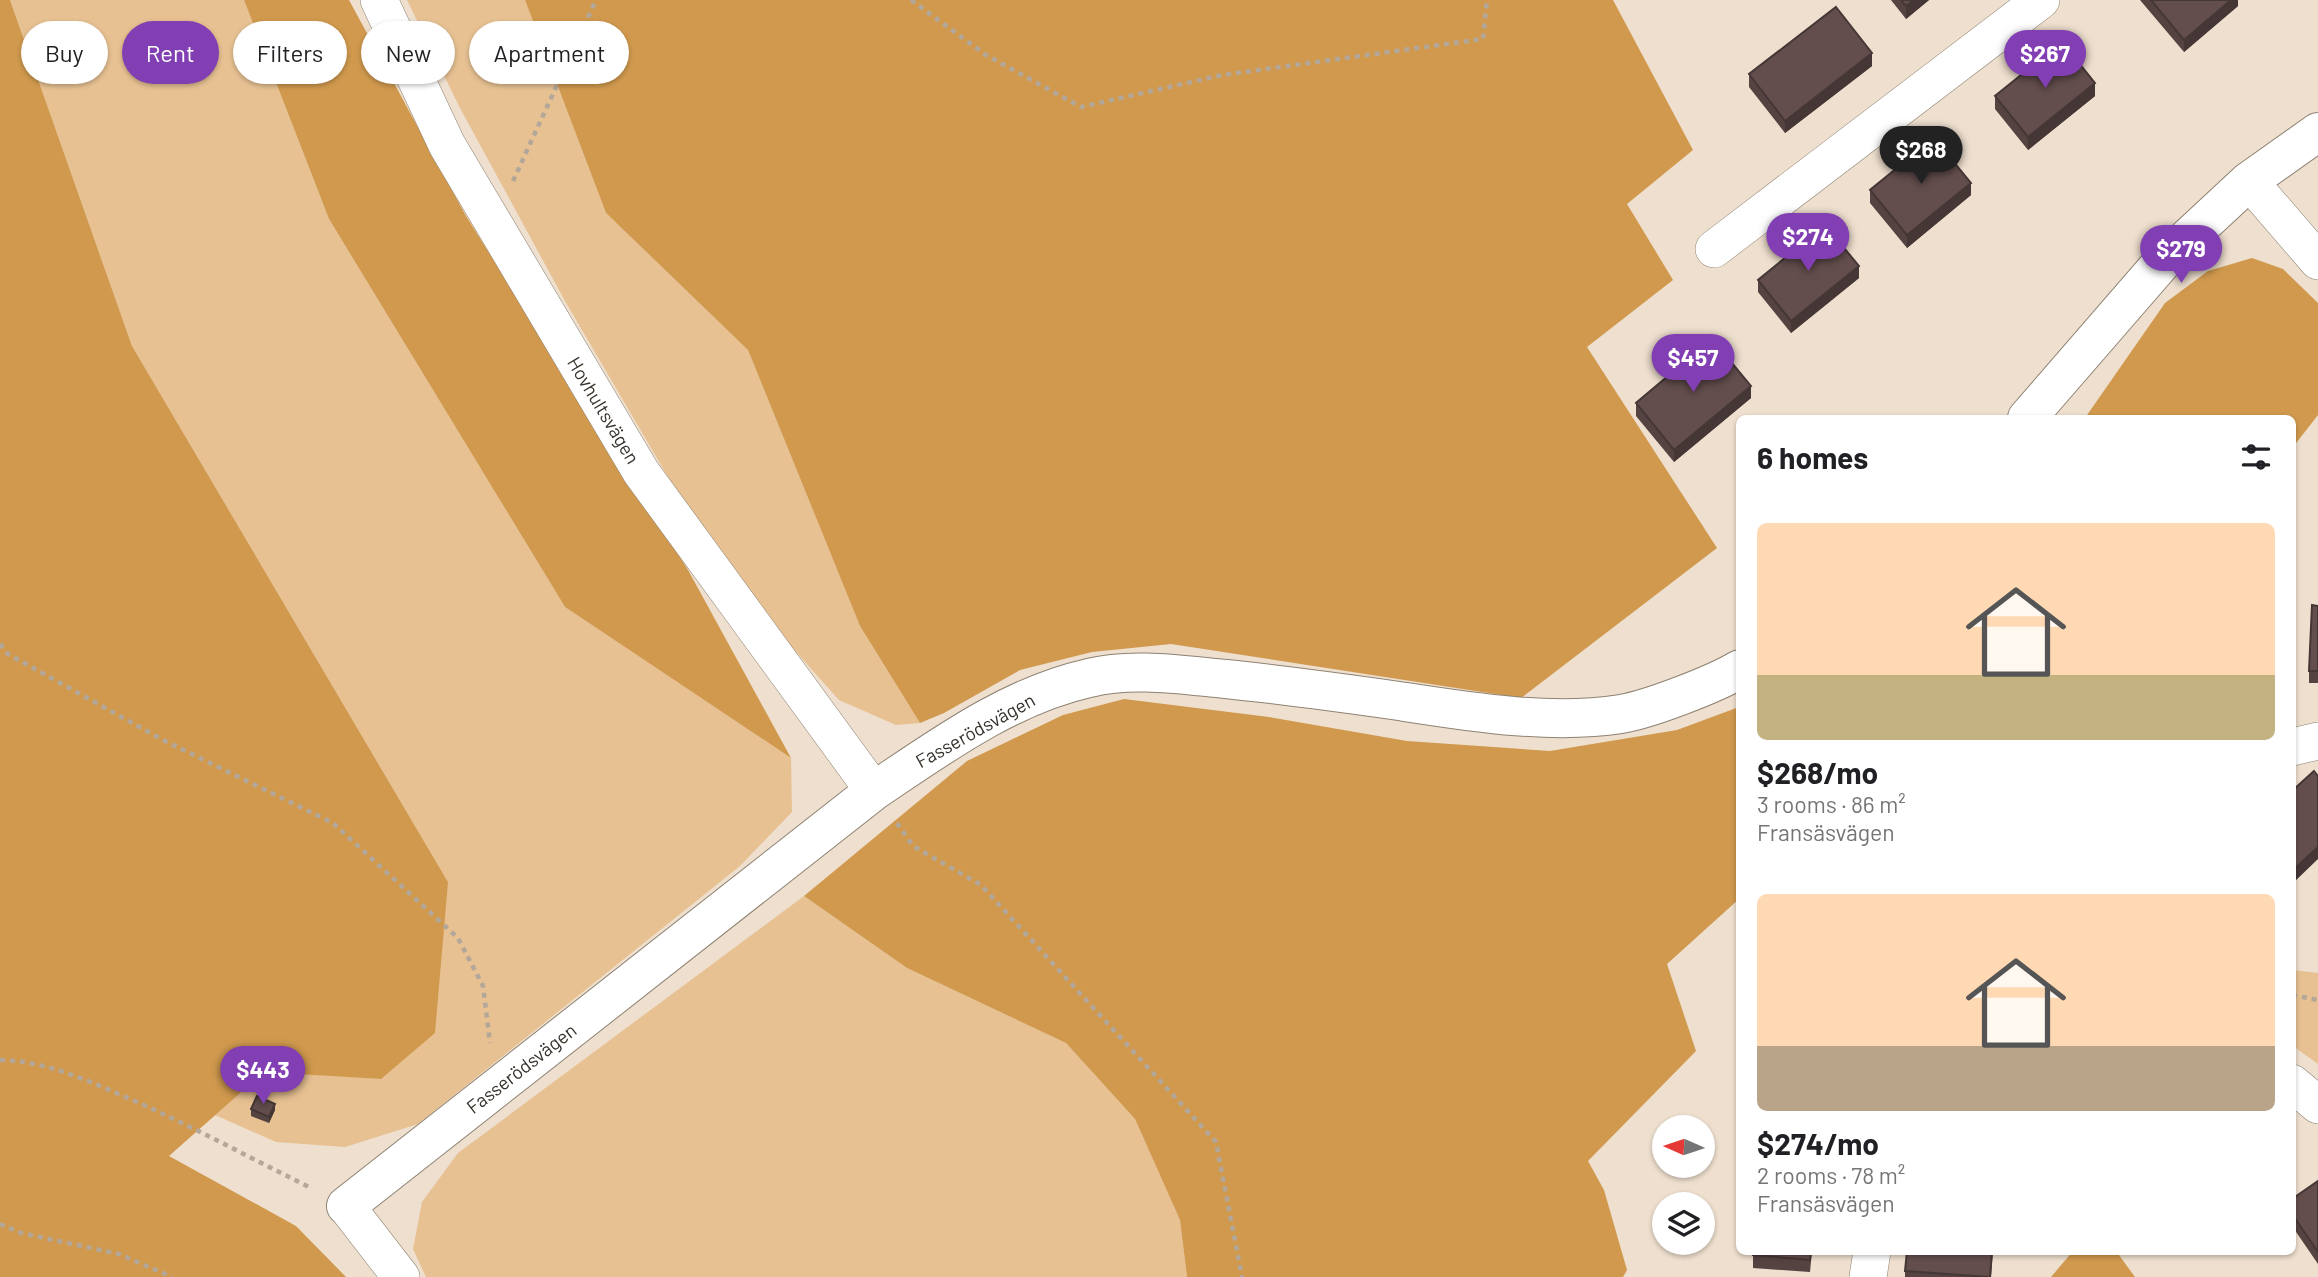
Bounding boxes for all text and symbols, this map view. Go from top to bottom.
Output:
chip: Buy [21,21,108,84]
chip: Rent [122,21,219,84]
chip: Filters [233,21,347,84]
chip: New [361,21,455,84]
chip: Apartment [469,21,629,84]
pin: $267 [2004,31,2086,90]
text: $267 [2020,39,2070,67]
pin: $268 [1880,127,1962,186]
text: $268 [1896,135,1946,163]
pin: $274 [1767,214,1849,273]
text: $274 [1782,222,1834,250]
pin: $279 [2140,226,2222,285]
text: $279 [2156,234,2206,262]
pin: $457 [1652,334,1734,394]
text: $457 [1668,343,1718,371]
street label: Hovhultsvägen [563,352,645,468]
icon: filters [2237,438,2275,476]
text: 6 homes [1757,439,1868,475]
icon: home [1953,569,2079,695]
street label: Fasserödsvägen [911,688,1039,772]
text: $268/mo [1757,754,1878,790]
text: 3 rooms · 86 m² [1757,790,1906,818]
text: Fransäsvägen [1757,818,1895,846]
icon: home [1953,940,2079,1066]
street label: Fasserödsvägen [462,1018,580,1118]
pin: $443 [222,1046,304,1106]
text: $443 [236,1055,290,1083]
north arrow [1652,1115,1715,1178]
map controls [1652,1115,1715,1255]
text: $274/mo [1757,1125,1879,1161]
text: 2 rooms · 78 m² [1757,1161,1905,1189]
text: Fransäsvägen [1757,1189,1895,1217]
button: layers [1652,1192,1715,1255]

